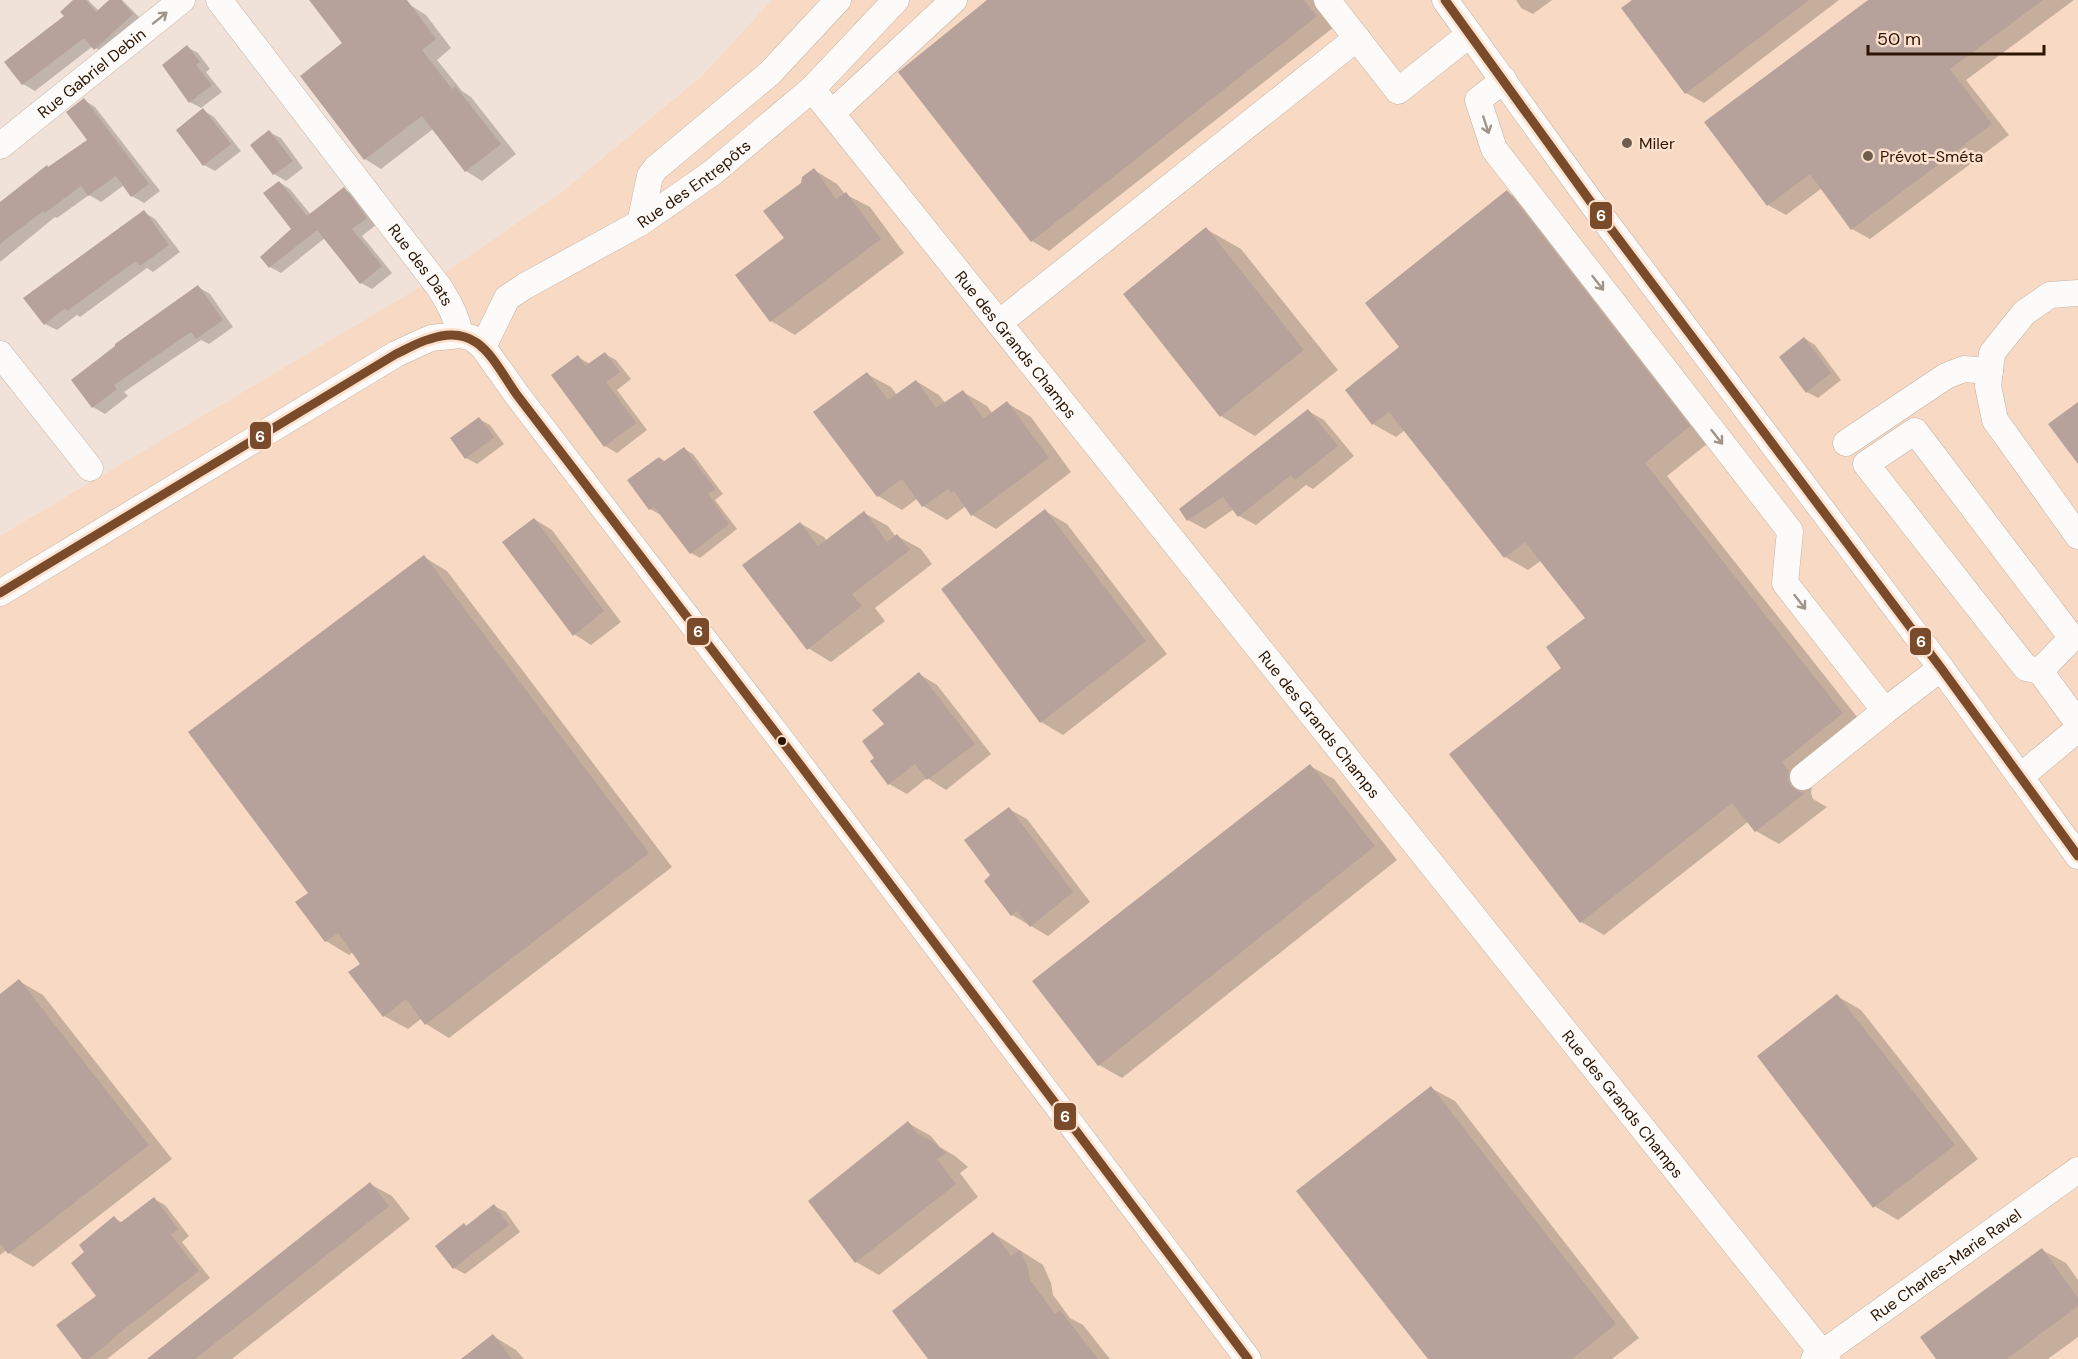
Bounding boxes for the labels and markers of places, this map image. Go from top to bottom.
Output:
place label: Miler [1639,133,1675,154]
marker: Miler [1620,136,1634,150]
place label: Prévot-Sméta [1880,146,1983,167]
marker: Prévot-Sméta [1861,149,1875,163]
unlabelled marker [776,735,788,747]

